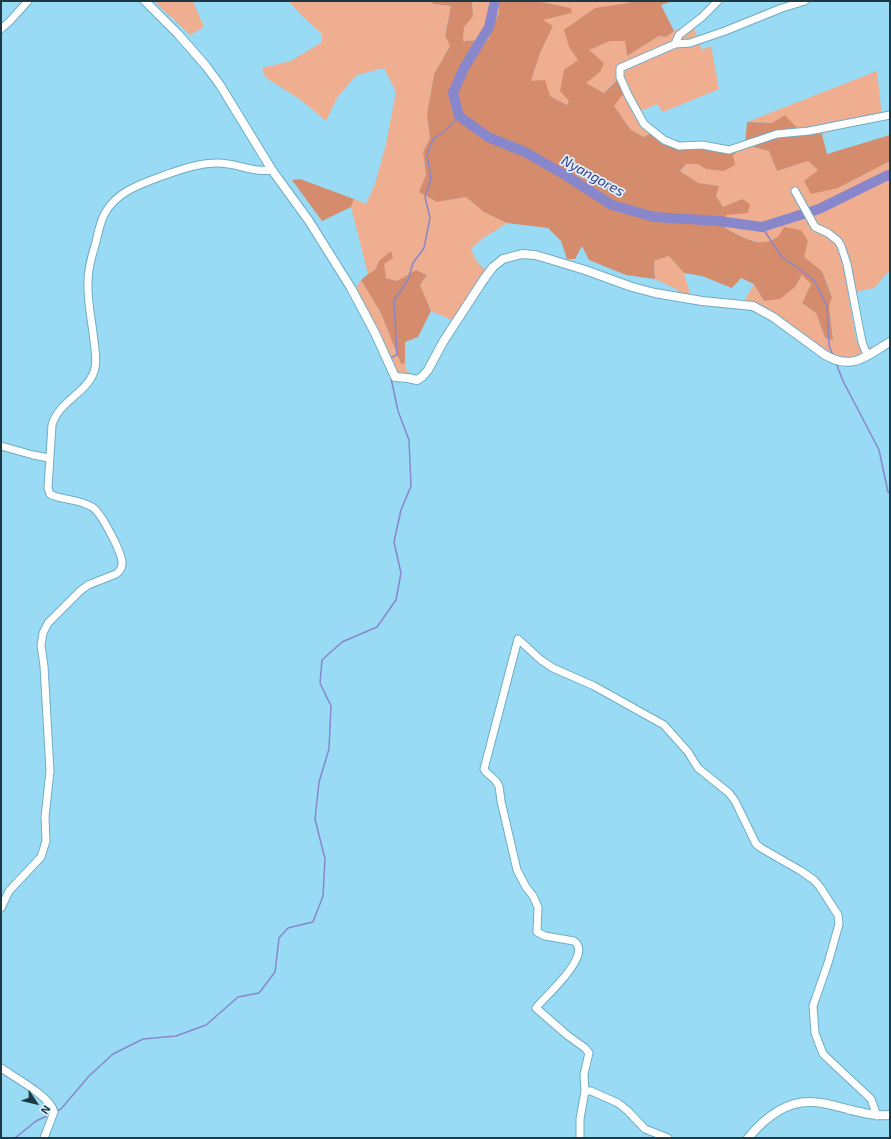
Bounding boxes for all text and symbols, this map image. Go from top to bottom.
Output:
water label: Nyangores [559,152,627,200]
north arrow [16,1083,56,1123]
text: N [39,1103,54,1117]

